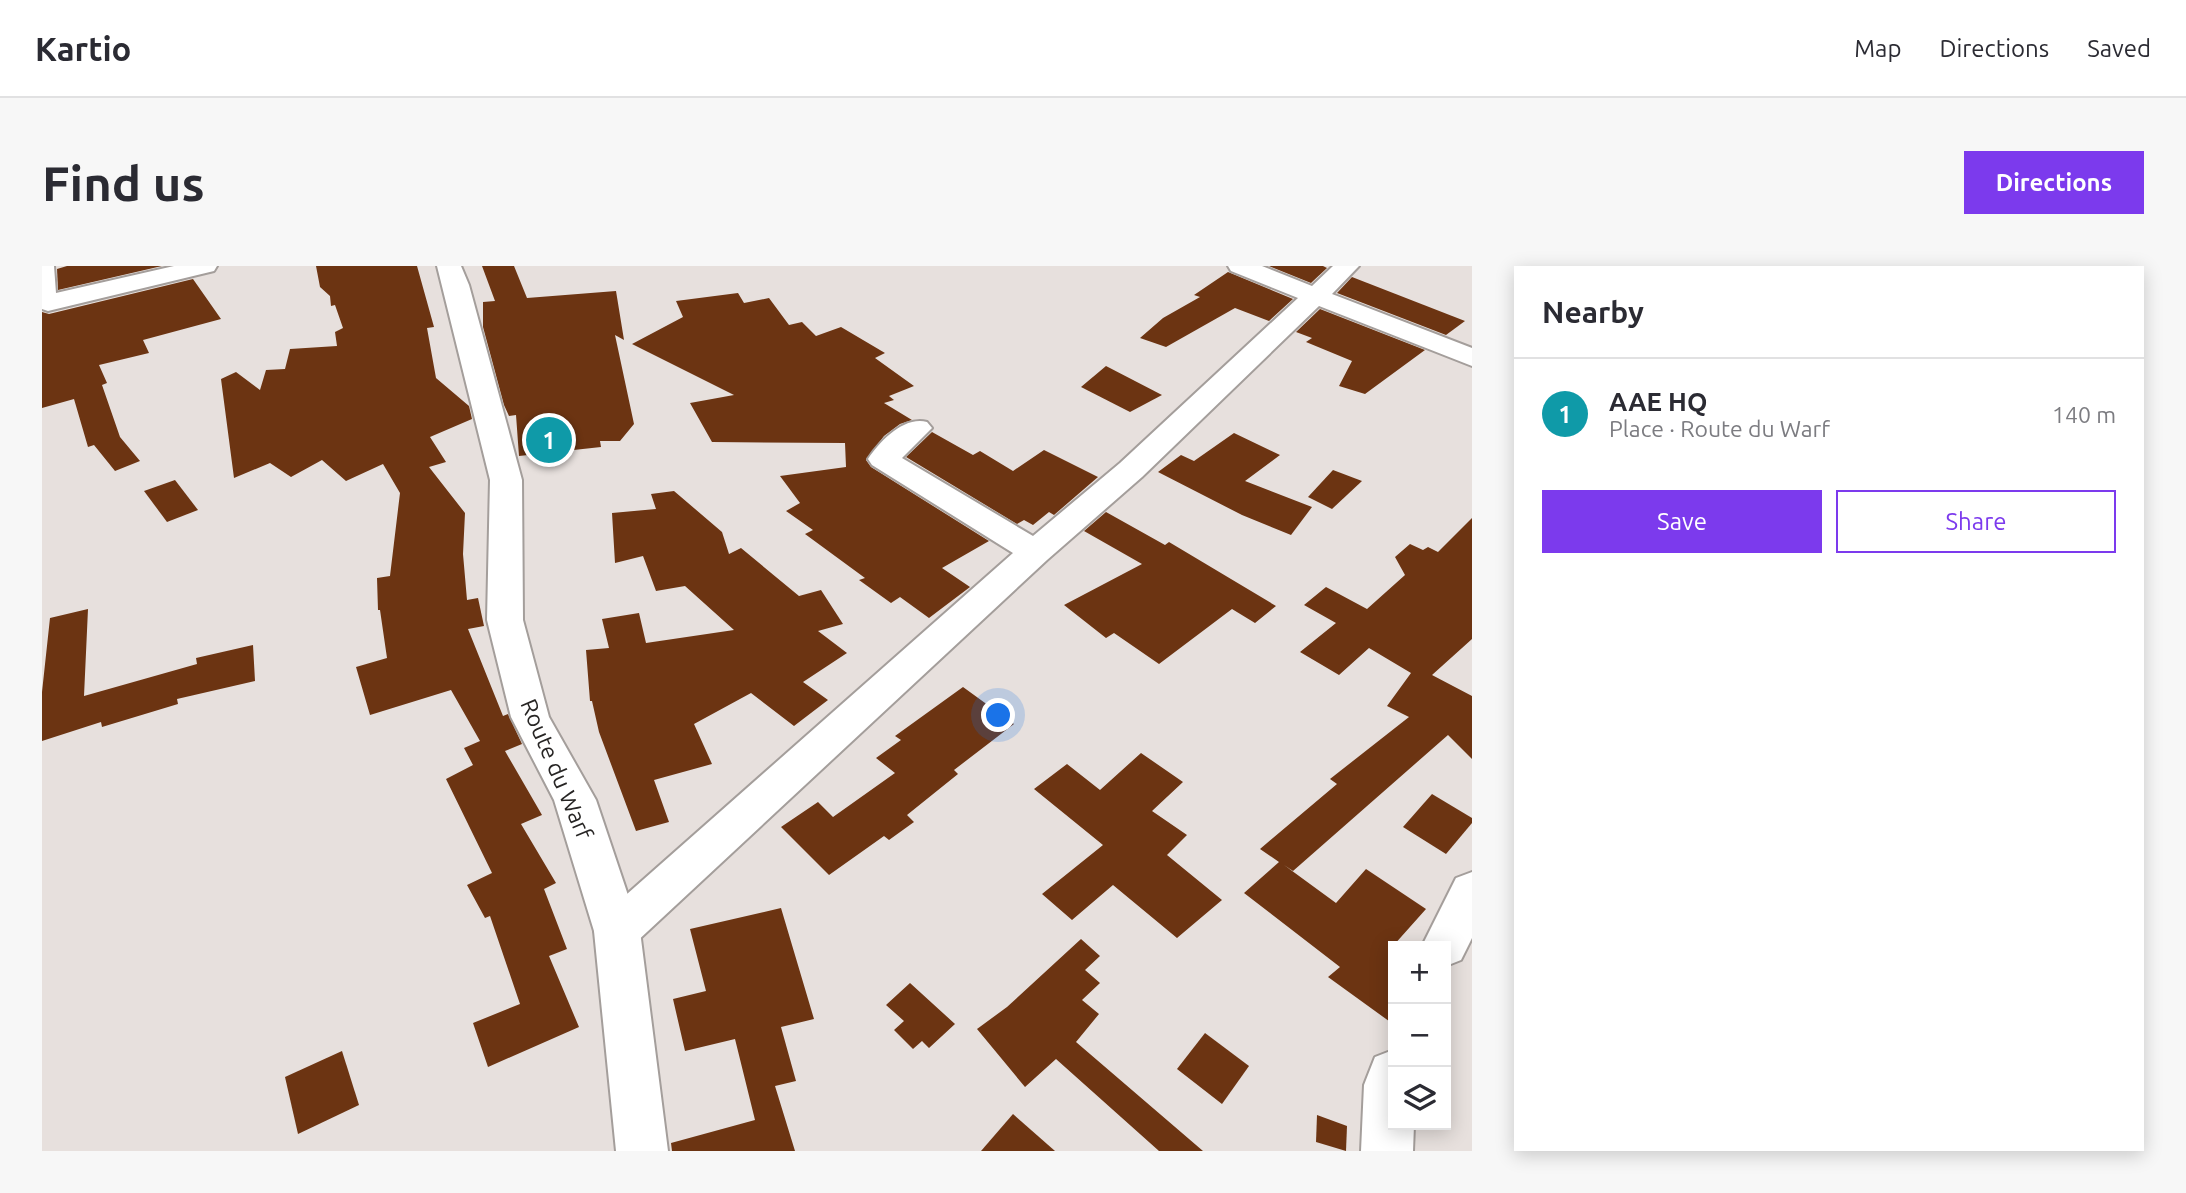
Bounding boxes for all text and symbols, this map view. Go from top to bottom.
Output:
text: Kartio [35,30,131,67]
text: Map [1854,35,1901,62]
text: Directions [1939,35,2049,62]
text: Saved [2087,35,2151,62]
button: Directions [1964,151,2144,214]
text: Find us [42,155,205,210]
text: Nearby [1542,295,1644,329]
text: AAE HQ [1609,387,1707,416]
text: 1 [1559,402,1571,427]
text: 140 m [2052,402,2116,427]
pin: 1 [526,414,572,466]
text: Place · Route du Warf [1609,416,1830,441]
button: Save [1542,490,1822,553]
button: Share [1836,490,2116,553]
street label: Route du Warf [516,695,598,843]
your location [981,698,1015,732]
map controls [1388,941,1451,1130]
button: + [1388,941,1451,1004]
button: − [1388,1004,1451,1067]
button: layers [1388,1067,1451,1130]

